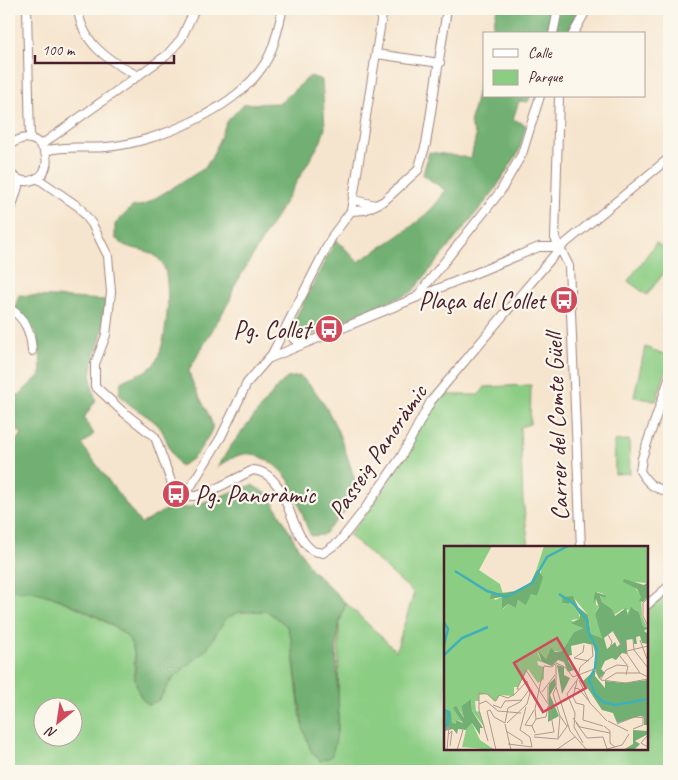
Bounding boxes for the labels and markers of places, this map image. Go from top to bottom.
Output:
place label: Plaça del Collet [418,285,548,317]
bus stop icon: Plaça del Collet [549,285,579,315]
place label: Pg. Collet [233,314,314,346]
bus stop icon: Pg. Collet [314,314,344,344]
bus stop icon: Pg. Panoràmic [161,479,191,509]
place label: Pg. Panoràmic [195,479,316,511]

